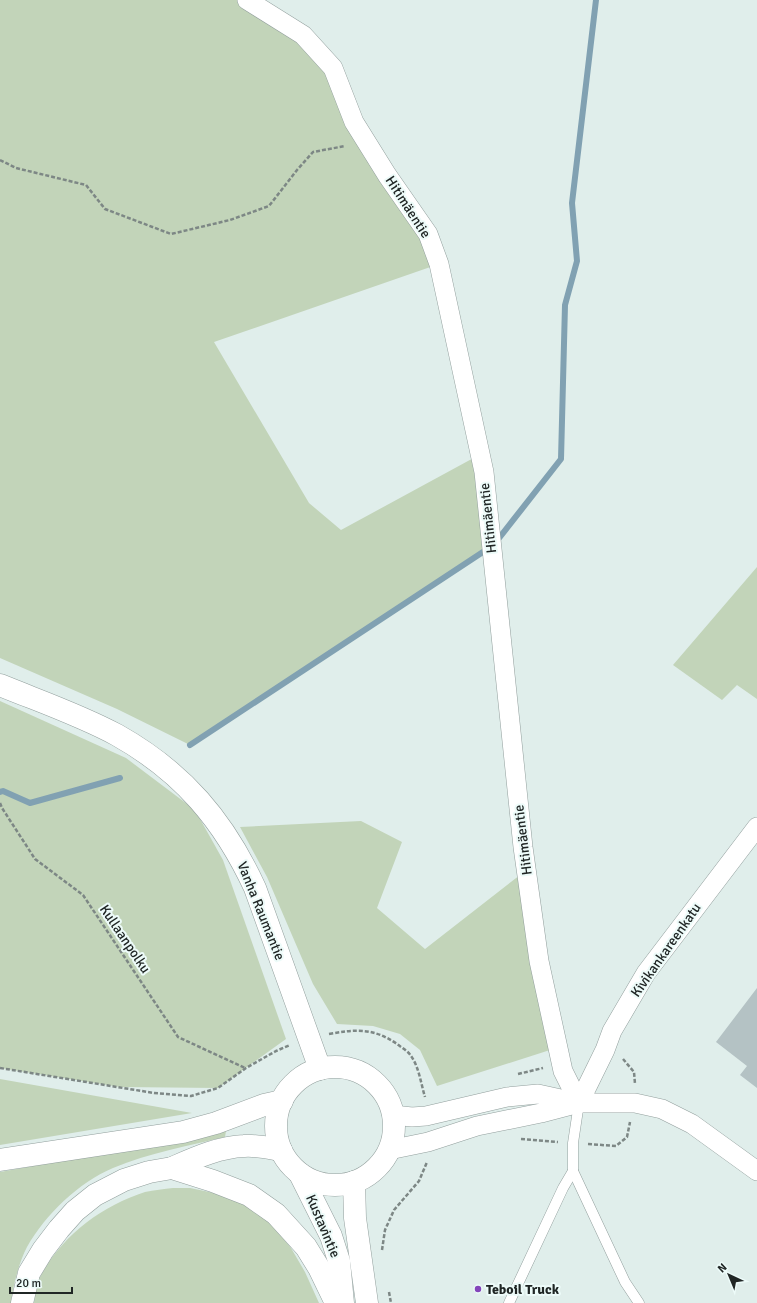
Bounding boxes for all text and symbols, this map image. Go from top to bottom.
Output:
street label: Hitimäentie [382,173,434,241]
street label: Hitimäentie [476,482,500,554]
street label: Hitimäentie [510,804,536,876]
street label: Vanha Raumantie [233,859,289,963]
street label: Kivikankareenkatu [627,900,705,1000]
street label: Kullaanpolku [96,902,154,976]
street label: Kustavintie [302,1192,344,1260]
north arrow [709,1255,749,1295]
text: N [715,1261,730,1276]
scale bar [10,1269,72,1295]
text: 20 m [16,1276,41,1291]
place label: Teboil Truck [486,1281,560,1298]
marker: Teboil Truck [473,1284,483,1294]

